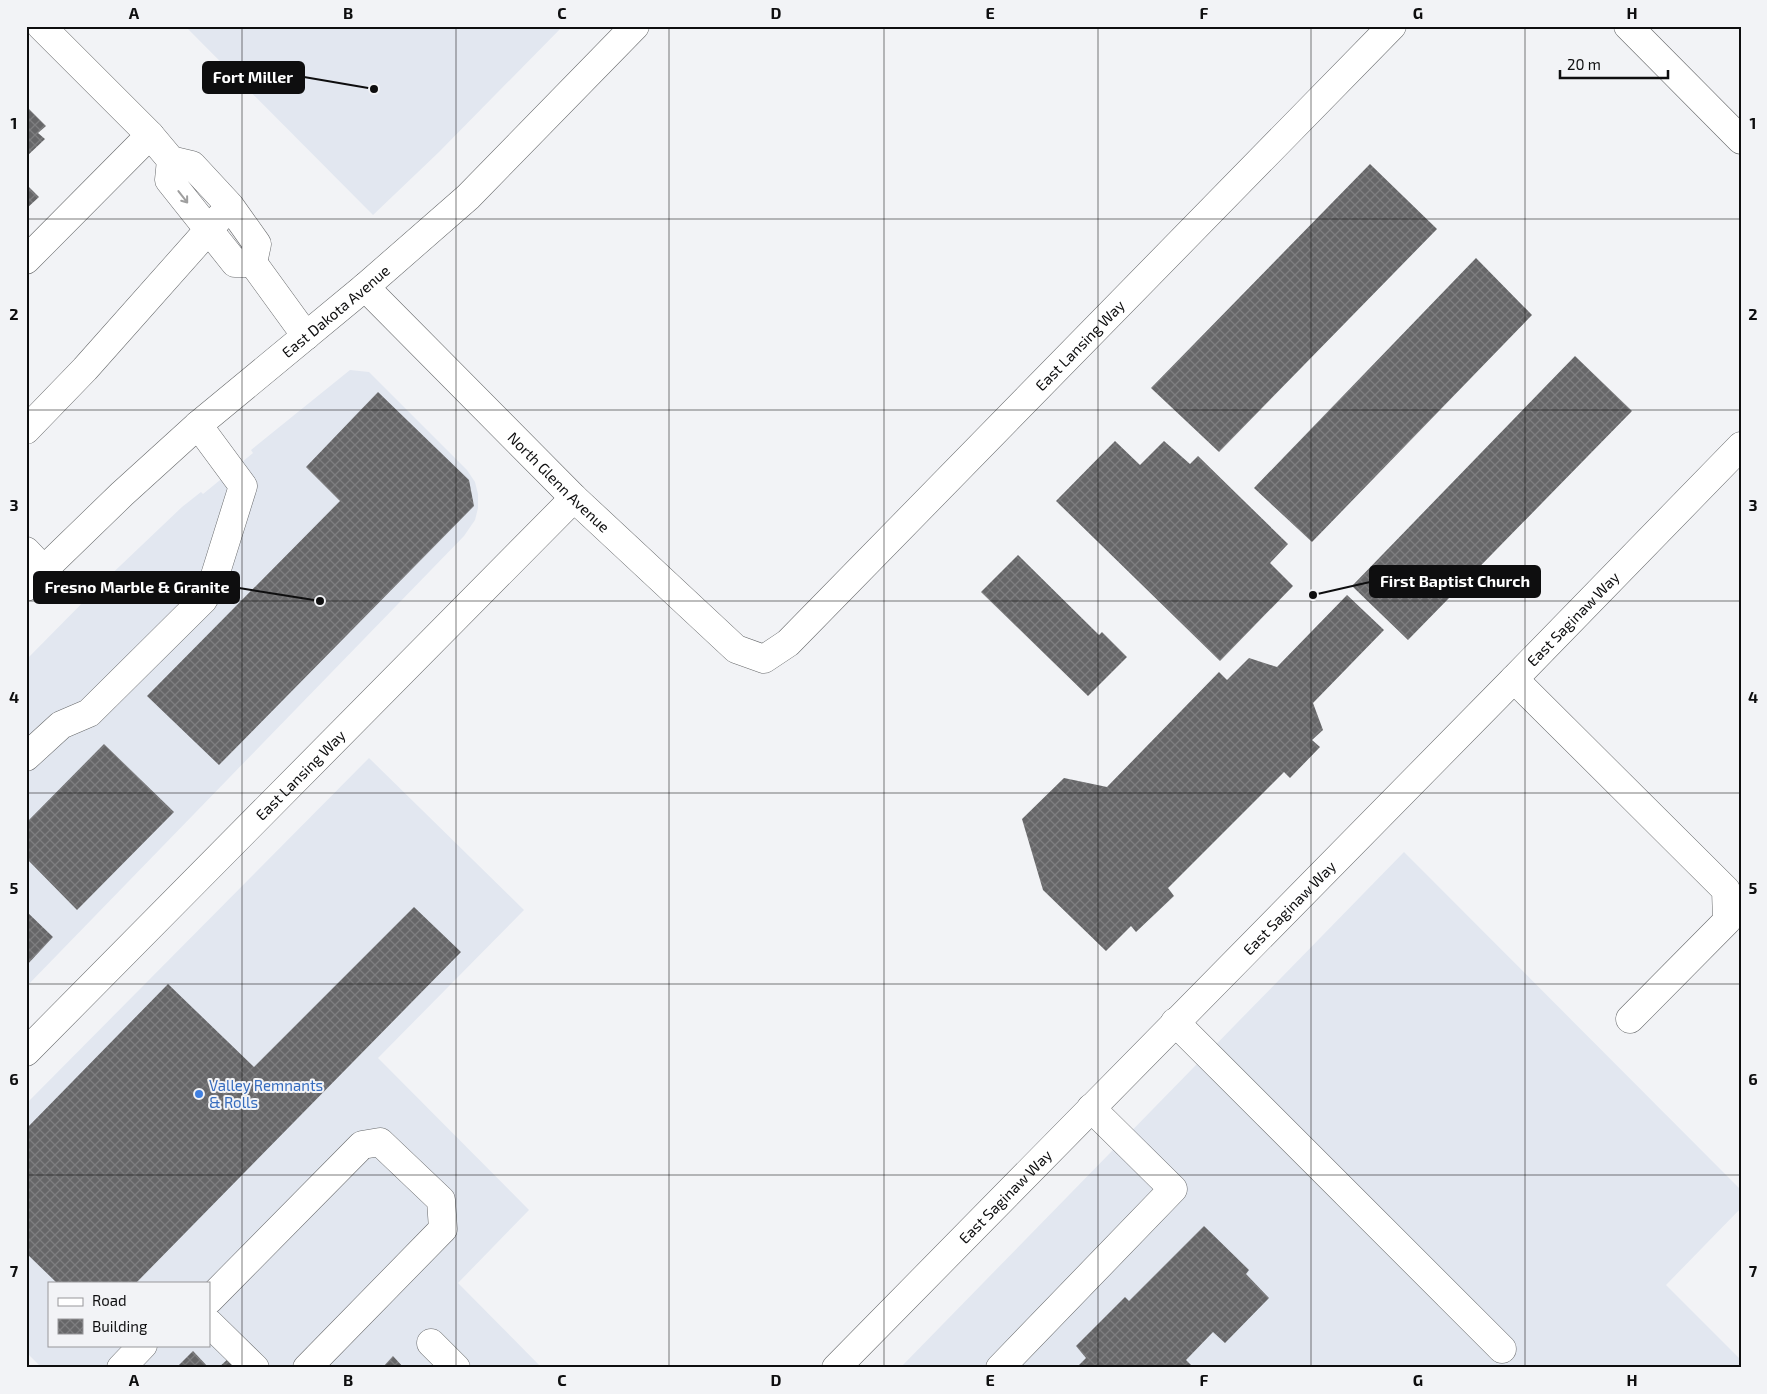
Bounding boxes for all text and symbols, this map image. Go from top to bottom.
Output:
text: A [129,3,140,22]
text: B [343,3,353,22]
text: C [557,3,567,22]
text: D [771,3,782,22]
text: E [985,3,995,22]
text: F [1200,3,1209,22]
text: G [1413,3,1423,22]
text: H [1626,3,1638,22]
scale bar [1560,48,1667,80]
text: 20 m [1567,55,1601,73]
callout: Fort Miller [203,62,304,93]
text: Fort Miller [213,67,293,86]
text: 1 [11,113,17,132]
text: 1 [1750,113,1756,132]
one-way arrow [177,191,188,204]
street label: East Dakota Avenue [278,261,393,361]
street label: East Lansing Way [1031,296,1128,394]
text: 2 [9,304,19,323]
text: 2 [1748,304,1758,323]
street label: North Glenn Avenue [504,428,614,536]
text: 3 [9,495,19,514]
text: 3 [1748,495,1758,514]
callout: First Baptist Church [1370,566,1540,597]
street label: East Saginaw Way [1523,568,1623,669]
text: First Baptist Church [1380,571,1530,590]
callout: Fresno Marble & Granite [34,572,239,603]
text: Fresno Marble & Granite [45,577,229,596]
text: 4 [9,687,19,706]
text: 4 [1748,687,1758,706]
street label: East Lansing Way [252,726,349,824]
street label: East Saginaw Way [1239,857,1339,958]
text: 5 [10,878,19,897]
text: 5 [1749,878,1758,897]
text: 6 [9,1069,19,1088]
text: 6 [1748,1069,1758,1088]
place label: Valley Remnants & Rolls [209,1076,323,1111]
marker: Valley Remnants & Rolls [193,1088,205,1100]
street label: East Saginaw Way [955,1145,1055,1247]
text: 7 [10,1261,19,1280]
text: 7 [1749,1261,1758,1280]
legend [48,1282,210,1346]
text: Road [92,1291,127,1309]
text: Building [92,1317,148,1335]
text: A [129,1370,140,1389]
text: B [343,1370,353,1389]
text: C [557,1370,567,1389]
text: D [771,1370,782,1389]
text: E [985,1370,995,1389]
text: F [1200,1370,1209,1389]
text: G [1413,1370,1423,1389]
text: H [1626,1370,1638,1389]

